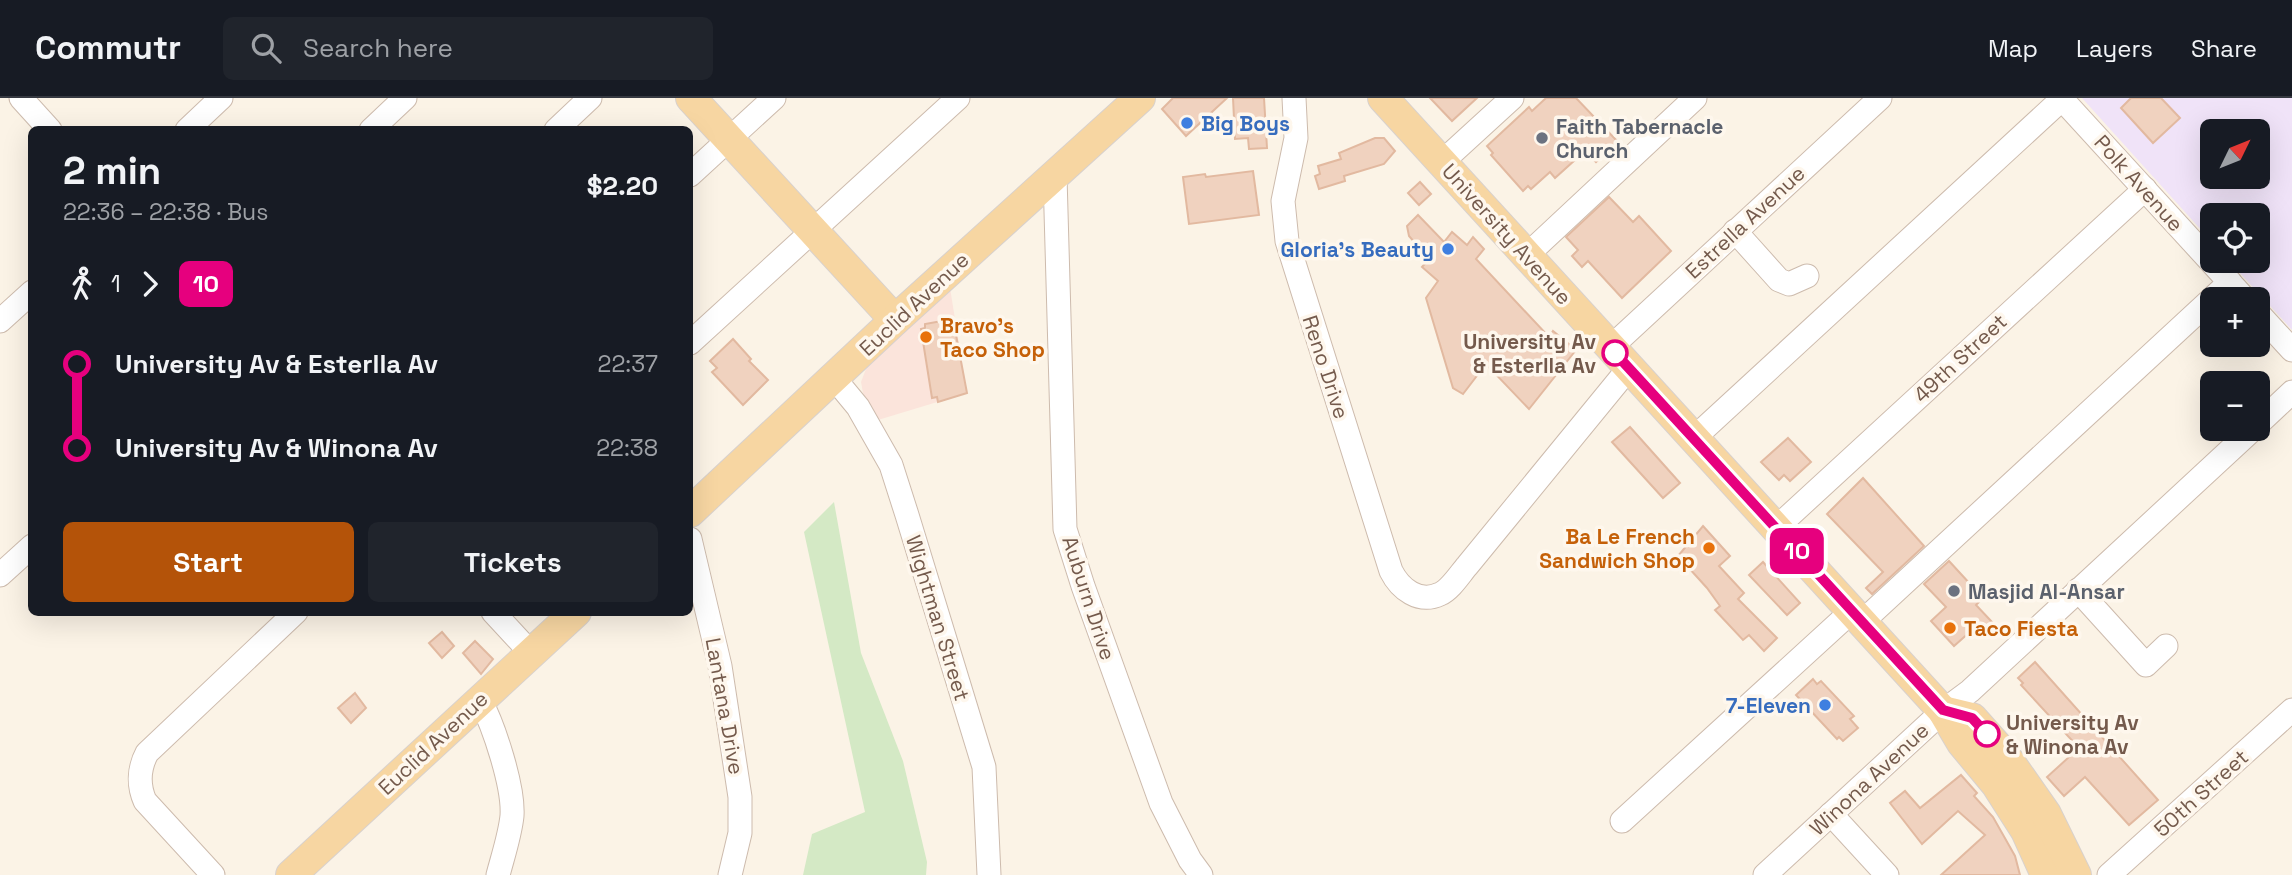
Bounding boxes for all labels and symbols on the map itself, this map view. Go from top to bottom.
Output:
place label: Big Boys [1201,110,1290,137]
place label: Faith Tabernacle Church [1556,113,1723,164]
marker: Big Boys [1179,115,1195,131]
north arrow [2200,119,2270,189]
street label: Polk Avenue [2088,129,2190,237]
marker: Faith Tabernacle Church [1534,130,1550,146]
street label: University Avenue [1436,158,1578,310]
street label: Estrella Avenue [1680,160,1810,284]
place label: Gloria's Beauty [1280,236,1434,263]
marker: Gloria's Beauty [1440,241,1456,257]
street label: Euclid Avenue [853,246,975,362]
street label: 49th Street [1908,308,2012,408]
place label: Bravo's Taco Shop [940,312,1045,363]
street label: Reno Drive [1297,312,1355,422]
place label: University Av & Esterlla Av [1463,328,1596,379]
marker: Bravo's Taco Shop [918,329,934,345]
marker: University Av & Esterlla Av [1602,340,1628,366]
place label: Ba Le French Sandwich Shop [1539,523,1695,574]
line badge: 10 [1766,528,1828,574]
street label: Wightman Street [900,532,976,704]
street label: Auburn Drive [1056,533,1122,663]
marker: Ba Le French Sandwich Shop [1701,540,1717,556]
place label: Masjid Al-Ansar [1968,578,2125,605]
marker: Masjid Al-Ansar [1946,583,1962,599]
place label: Taco Fiesta [1964,615,2078,642]
marker: Taco Fiesta [1942,620,1958,636]
street label: Lantana Drive [700,635,750,777]
street label: Euclid Avenue [372,685,494,801]
place label: 7-Eleven [1726,692,1811,719]
marker: 7-Eleven [1817,697,1833,713]
place label: University Av & Winona Av [2006,709,2139,760]
street label: Winona Avenue [1804,717,1934,841]
marker: University Av & Winona Av [1974,721,2000,747]
street label: 50th Street [2148,743,2254,843]

